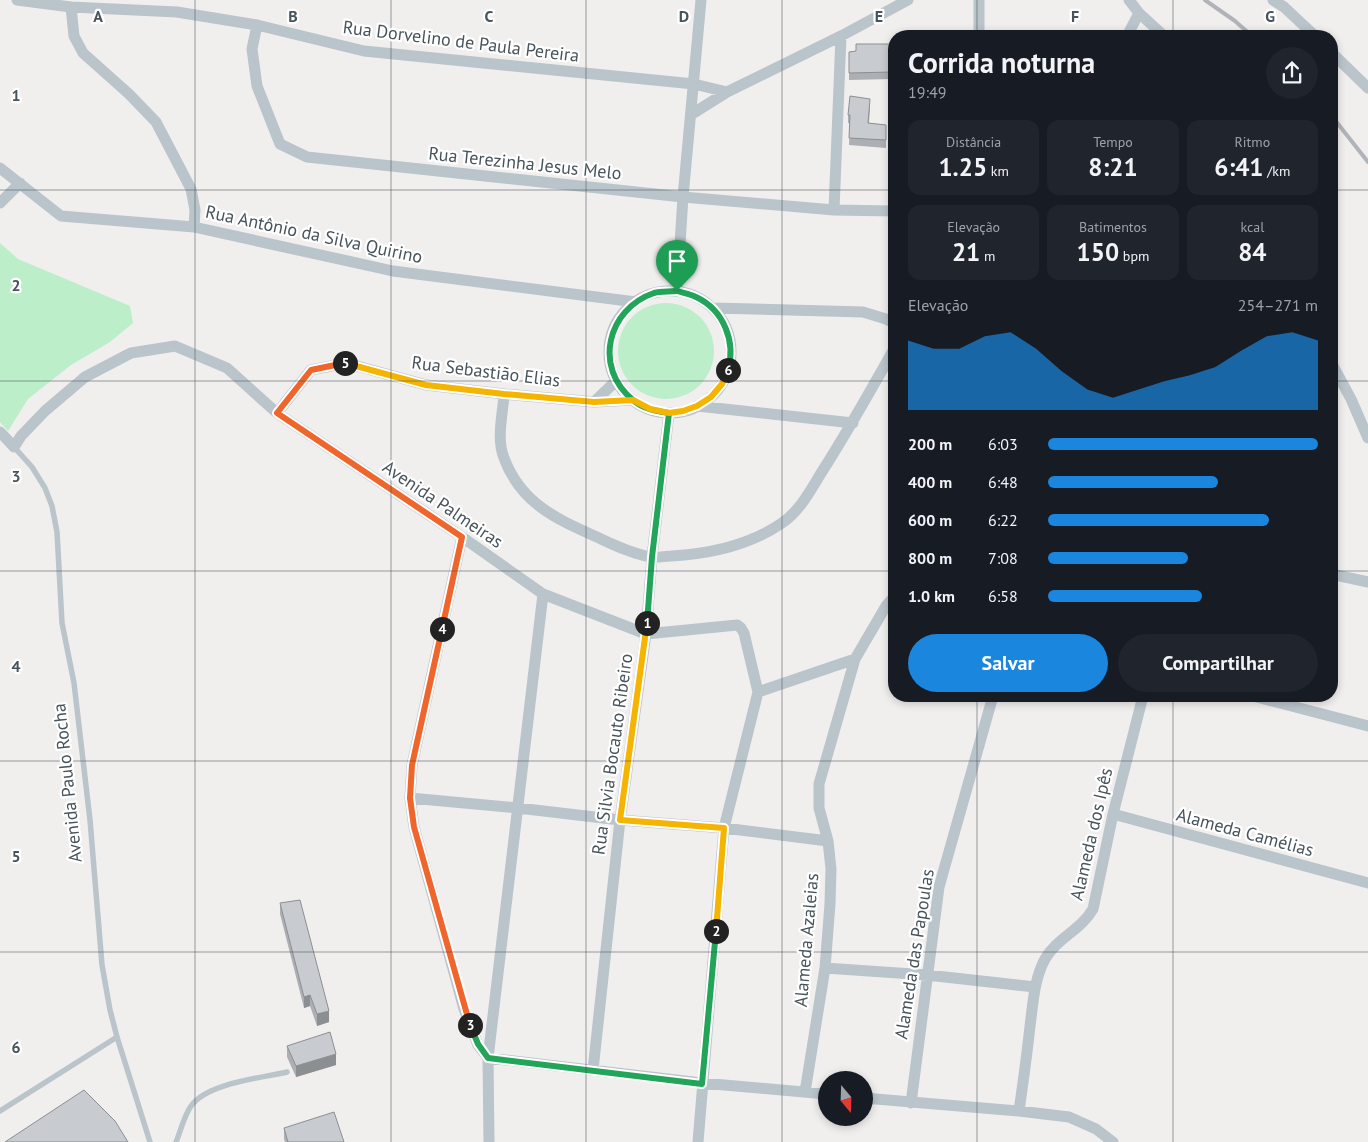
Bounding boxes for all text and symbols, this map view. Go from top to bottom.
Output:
text: A [93,6,103,26]
text: B [288,6,298,26]
text: C [485,6,494,26]
text: D [679,6,689,26]
text: E [875,6,883,26]
text: F [1071,6,1079,26]
text: G [1265,6,1275,26]
street label: Rua Dorvelino de Paula Pereira [342,15,580,67]
text: Corrida noturna [908,44,1095,81]
button: share [1266,47,1318,99]
text: 19:49 [908,82,946,102]
text: 1 [11,85,21,105]
text: Distância [946,133,1001,151]
text: Tempo [1093,133,1133,151]
text: Ritmo [1234,133,1270,151]
street label: Rua Terezinha Jesus Melo [427,141,623,185]
text: 1.25 [938,151,987,183]
text: 8:21 [1088,151,1138,183]
text: 6:41 [1214,151,1264,183]
text: km [987,162,1009,180]
text: /km [1264,162,1290,180]
street label: Rua Antônio da Silva Quirino [203,200,425,268]
text: Elevação [947,218,1000,236]
text: Batimentos [1079,218,1147,236]
text: kcal [1240,218,1264,236]
text: 21 [952,236,980,268]
text: 150 [1077,236,1119,268]
text: 84 [1238,236,1267,268]
pin [656,240,698,291]
icon: arrive [663,247,691,275]
text: m [980,247,995,265]
text: bpm [1119,247,1149,265]
text: 2 [11,275,21,295]
text: Elevação [908,295,968,315]
text: 254–271 m [1238,295,1318,315]
pin: 5 [332,350,358,376]
street label: Rua Sebastião Elias [410,350,562,392]
text: 5 [342,354,349,372]
pin: 6 [716,358,740,382]
text: 6 [725,361,732,379]
text: 200 m [908,434,952,454]
text: 6:03 [988,434,1018,454]
street label: Avenida Palmeiras [378,455,508,553]
text: 3 [11,466,21,486]
text: 400 m [908,472,952,492]
text: 6:48 [988,472,1018,492]
text: 600 m [908,510,952,530]
text: 6:22 [988,510,1018,530]
text: 800 m [908,548,952,568]
text: 7:08 [988,548,1018,568]
text: 1.0 km [908,586,955,606]
text: 6:58 [988,586,1018,606]
pin: 1 [634,610,660,636]
text: 1 [644,614,651,632]
pin: 4 [430,616,454,642]
text: 4 [439,620,446,638]
button: Salvar [908,634,1108,692]
button: Compartilhar [1118,634,1318,692]
street label: Rua Silvia Bocauto Ribeiro [586,652,638,856]
text: 4 [11,656,21,676]
street label: Avenida Paulo Rocha [47,702,87,864]
street label: Alameda dos Ipês [1065,765,1117,903]
street label: Alameda Camélias [1174,803,1316,861]
text: 5 [11,846,21,866]
street label: Alameda das Papoulas [889,867,939,1041]
street label: Alameda Azaleias [789,872,823,1008]
pin: 2 [704,918,728,944]
text: 2 [713,922,720,940]
pin: 3 [458,1012,482,1038]
text: 3 [467,1016,474,1034]
text: 6 [11,1037,21,1057]
north arrow [818,1071,872,1126]
map controls [818,1071,873,1126]

